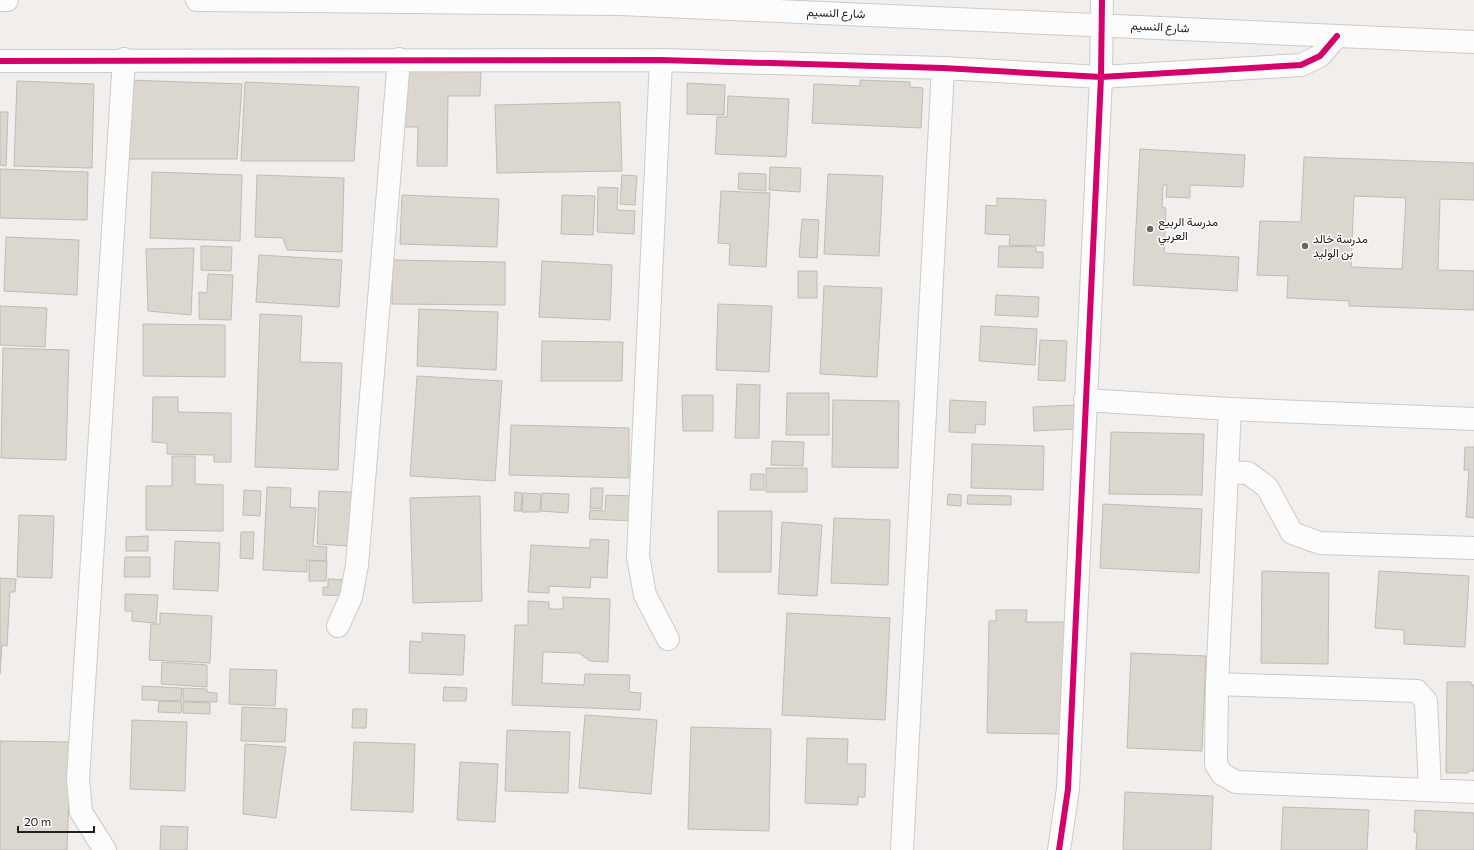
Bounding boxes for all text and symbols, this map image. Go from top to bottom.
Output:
street label: شارع النسيم [806,4,866,23]
street label: شارع النسيم [1130,17,1190,38]
place label: مدرسة الربيع العربي [1158,214,1218,246]
marker: مدرسة الربيع العربي [1145,224,1155,234]
place label: مدرسة خالد بن الوليد [1313,231,1368,261]
marker: مدرسة خالد بن الوليد [1300,241,1310,251]
scale bar [18,808,94,834]
text: 20 m [24,814,51,828]

